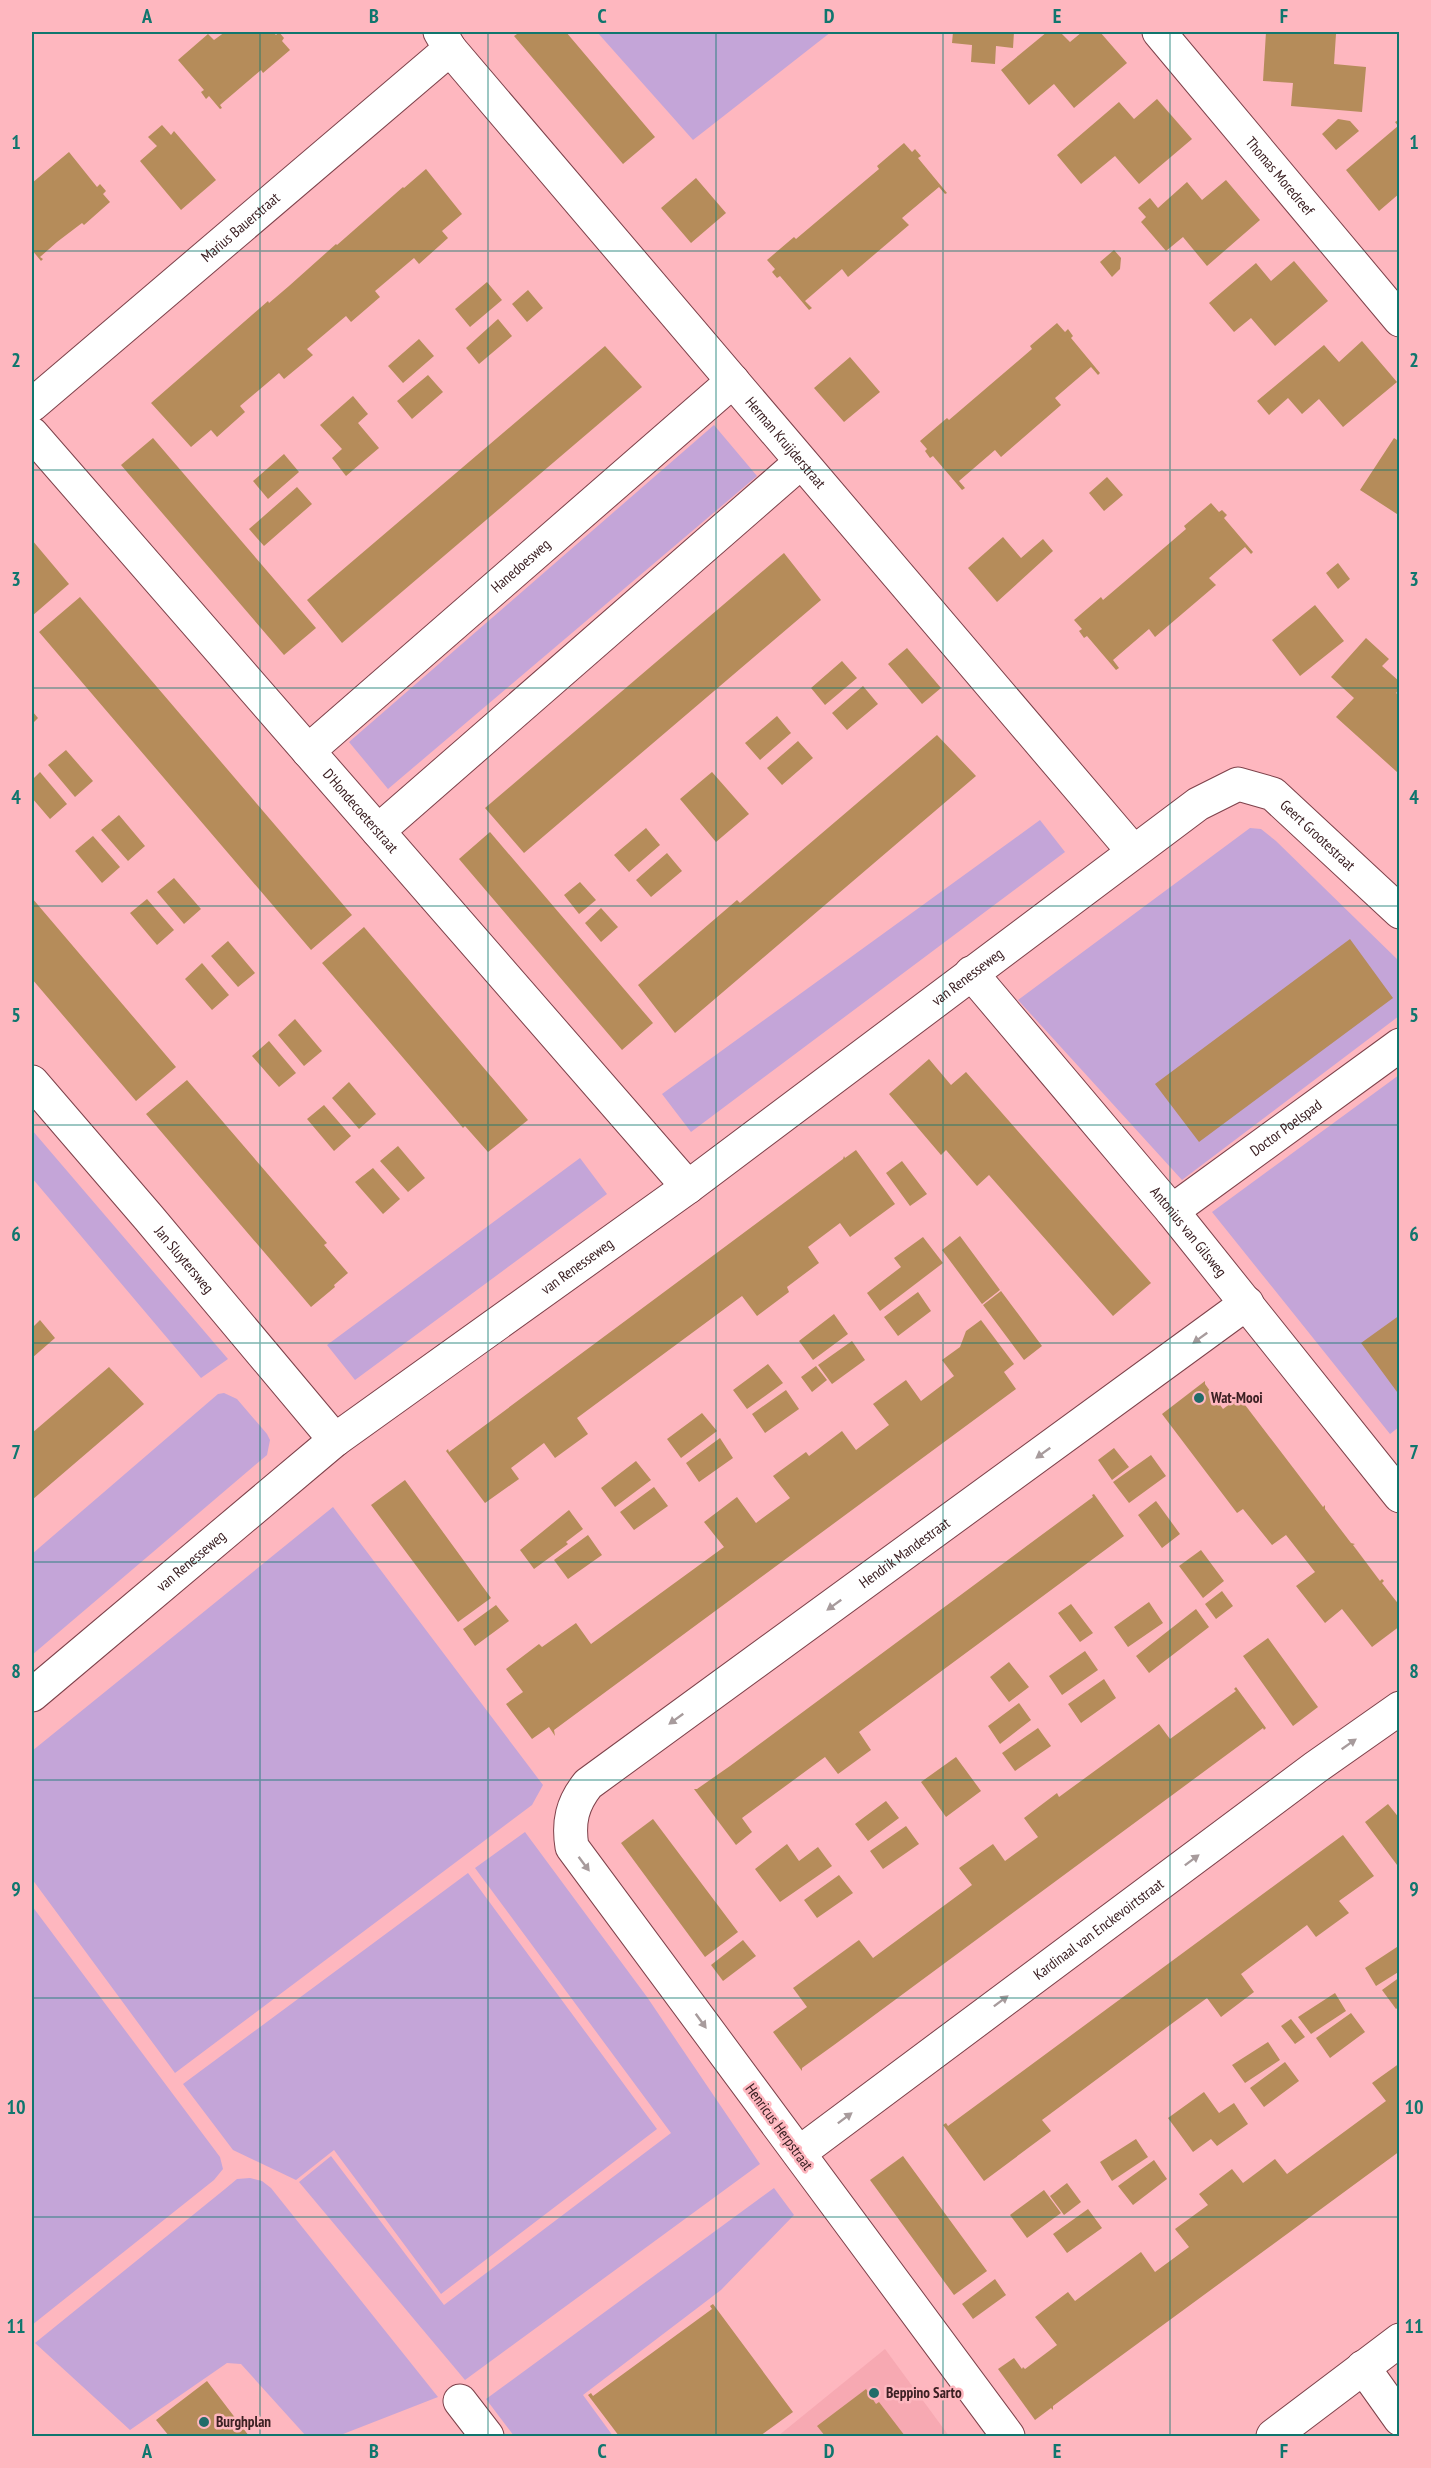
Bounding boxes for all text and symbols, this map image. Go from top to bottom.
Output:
text: A [141,3,153,29]
text: B [369,3,379,29]
text: C [597,3,607,29]
text: D [824,3,835,29]
text: E [1053,3,1061,29]
text: F [1280,3,1288,29]
text: 1 [11,129,21,155]
text: 1 [1409,129,1419,155]
street label: Thomas Moredreef [1242,133,1319,220]
street label: Marius Bauerstraat [197,188,283,266]
text: 2 [11,347,21,373]
text: 2 [1409,347,1419,373]
street label: Herman Kruijderstraat [741,393,830,492]
street label: Hanedoesweg [487,535,554,596]
text: 3 [11,566,21,592]
text: 3 [1409,566,1419,592]
street label: D'Hondecoeterstraat [319,765,403,857]
text: 4 [11,784,21,810]
text: 4 [1409,784,1419,810]
street label: Geert Grootestraat [1276,795,1359,875]
street label: van Renesseweg [928,944,1007,1010]
text: 5 [11,1002,21,1028]
text: 5 [1409,1002,1419,1028]
street label: Doctor Poelspad [1246,1095,1325,1160]
street label: Antonius van Gilsweg [1146,1182,1231,1281]
text: 6 [11,1221,21,1247]
street label: Jan Sluytersweg [150,1221,218,1297]
text: 6 [1409,1221,1419,1247]
street label: van Renesseweg [537,1234,617,1298]
one-way arrow [1192,1331,1207,1343]
place label: Wat-Mooi [1210,1388,1263,1407]
marker: Wat-Mooi [1192,1391,1206,1405]
text: 7 [11,1439,21,1465]
text: 7 [1409,1439,1419,1465]
one-way arrow [1035,1447,1051,1459]
street label: Hendrik Mandestraat [855,1513,953,1592]
street label: van Renesseweg [152,1526,229,1595]
one-way arrow [826,1598,841,1610]
text: 8 [11,1658,21,1684]
text: 8 [1409,1658,1419,1684]
one-way arrow [669,1713,685,1725]
one-way arrow [1340,1738,1356,1750]
one-way arrow [1184,1854,1199,1866]
one-way arrow [578,1857,590,1872]
street label: Kardinaal van Enckevoirtstraat [1030,1874,1167,1984]
text: 9 [11,1876,21,1902]
text: 9 [1409,1876,1419,1902]
one-way arrow [993,1995,1009,2007]
one-way arrow [695,2012,707,2028]
street label: Henricus Herpstraat [742,2080,817,2174]
text: 10 [6,2094,26,2120]
text: 10 [1404,2094,1424,2120]
one-way arrow [838,2112,853,2124]
text: 11 [6,2313,26,2339]
text: 11 [1404,2313,1424,2339]
place label: Beppino Sarto [886,2383,962,2402]
marker: Beppino Sarto [867,2386,881,2400]
place label: Burghplan [216,2412,271,2431]
marker: Burghplan [197,2415,211,2429]
text: A [141,2438,153,2464]
text: B [369,2438,379,2464]
text: C [597,2438,607,2464]
text: D [824,2438,835,2464]
text: E [1053,2438,1061,2464]
text: F [1280,2438,1288,2464]

